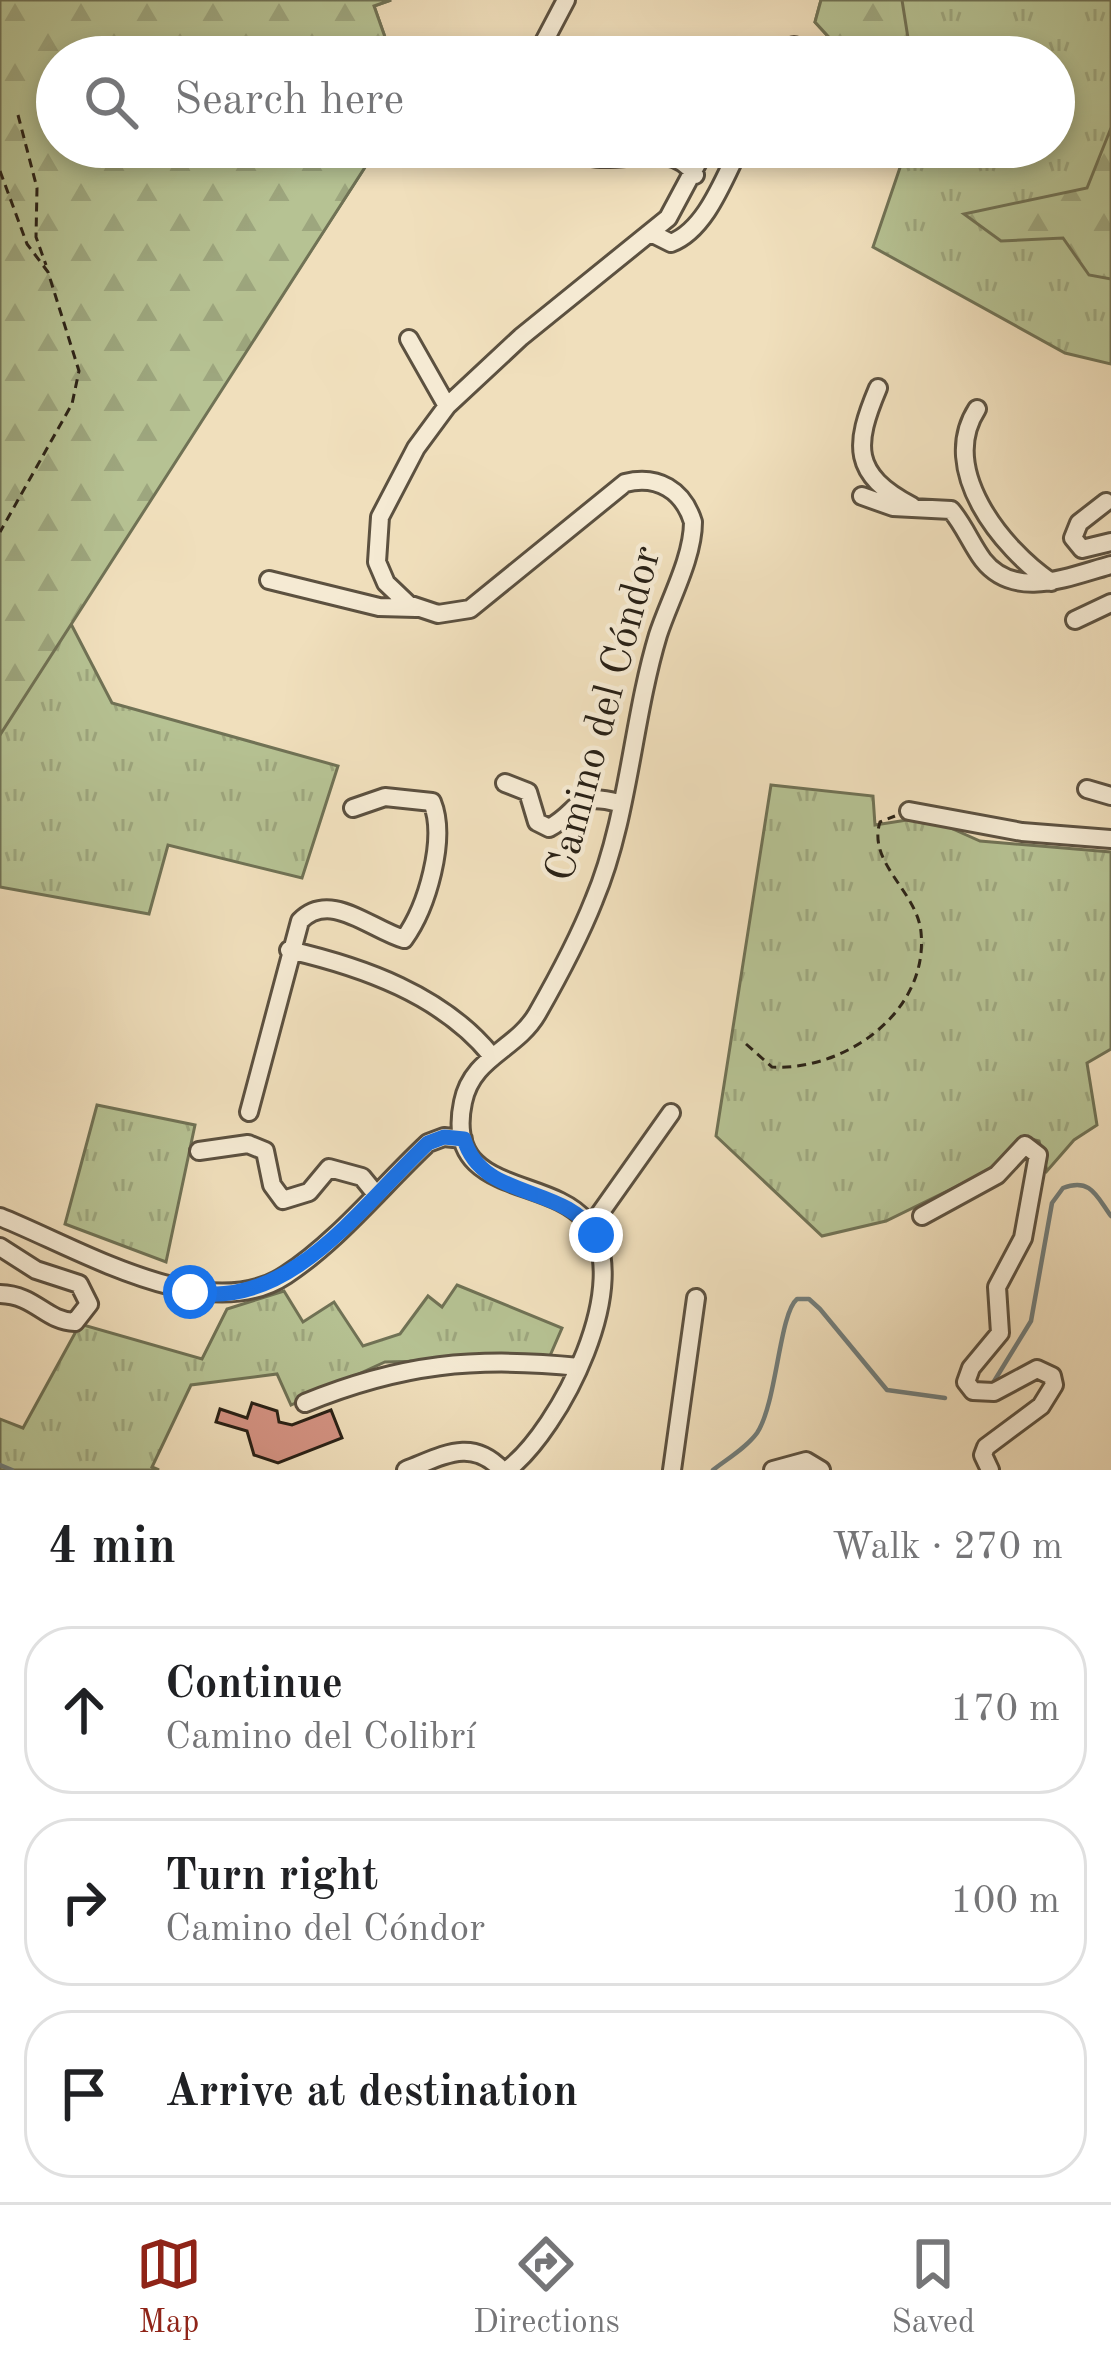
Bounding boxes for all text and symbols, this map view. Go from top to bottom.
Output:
search box [36,36,1075,168]
icon: search [78,69,144,135]
text: Search here [174,79,404,124]
street label: Camino del Cóndor [540,542,670,886]
route end [569,1208,623,1262]
route start [163,1265,217,1319]
text: 4 min [48,1523,176,1574]
text: Walk · 270 m [832,1528,1063,1567]
text: Continue [165,1663,343,1708]
icon: ahead [51,1677,117,1743]
text: 170 m [950,1690,1060,1729]
text: Camino del Colibrí [165,1718,476,1757]
text: Turn right [165,1855,378,1900]
icon: right [51,1869,117,1935]
text: 100 m [950,1882,1060,1921]
text: Camino del Cóndor [165,1910,485,1949]
icon: arrive [51,2061,117,2127]
text: Arrive at destination [165,2071,578,2116]
tab: Map [136,2231,202,2344]
tab: Directions [473,2231,620,2344]
tab: Saved [891,2231,975,2344]

